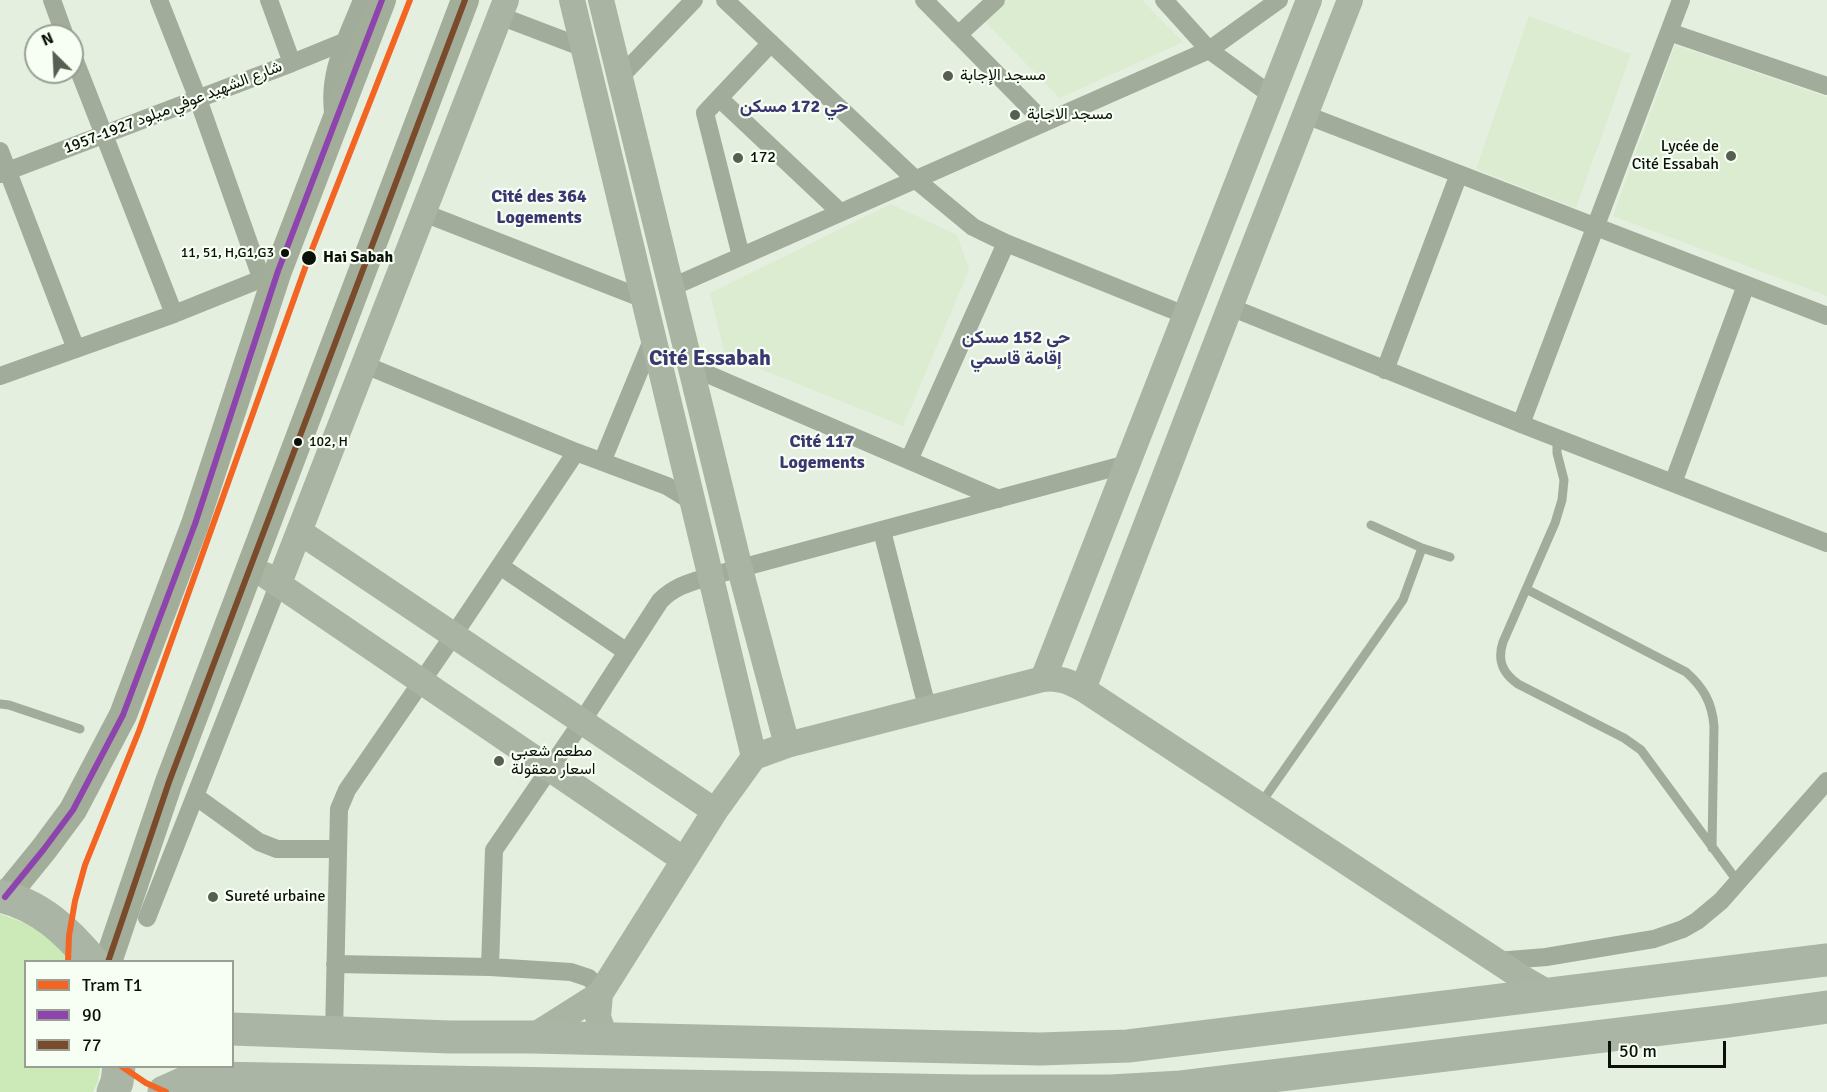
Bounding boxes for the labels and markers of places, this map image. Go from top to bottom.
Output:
place label: مسجد الإجابة [960,66,1046,86]
marker: مسجد الإجابة [941,69,955,83]
place label: مسجد الاجابة [1027,105,1113,125]
marker: مسجد الاجابة [1008,108,1022,122]
place label: Lycée de Cité Essabah [1632,137,1719,175]
place label: 172 [750,148,776,168]
marker: Lycée de Cité Essabah [1724,149,1738,163]
marker: 172 [731,151,745,165]
place label: 11, 51, H,G1,G3 [181,245,274,261]
marker: 11, 51, H,G1,G3 [279,247,291,259]
place label: Hai Sabah [323,248,393,268]
marker: Hai Sabah [300,249,318,267]
place label: 102, H [309,434,348,450]
marker: 102, H [292,436,304,448]
place label: مطعم شعبي اسعار معقولة [511,742,595,780]
marker: مطعم شعبي اسعار معقولة [492,754,506,768]
place label: Sureté urbaine [225,887,326,907]
marker: Sureté urbaine [206,890,220,904]

